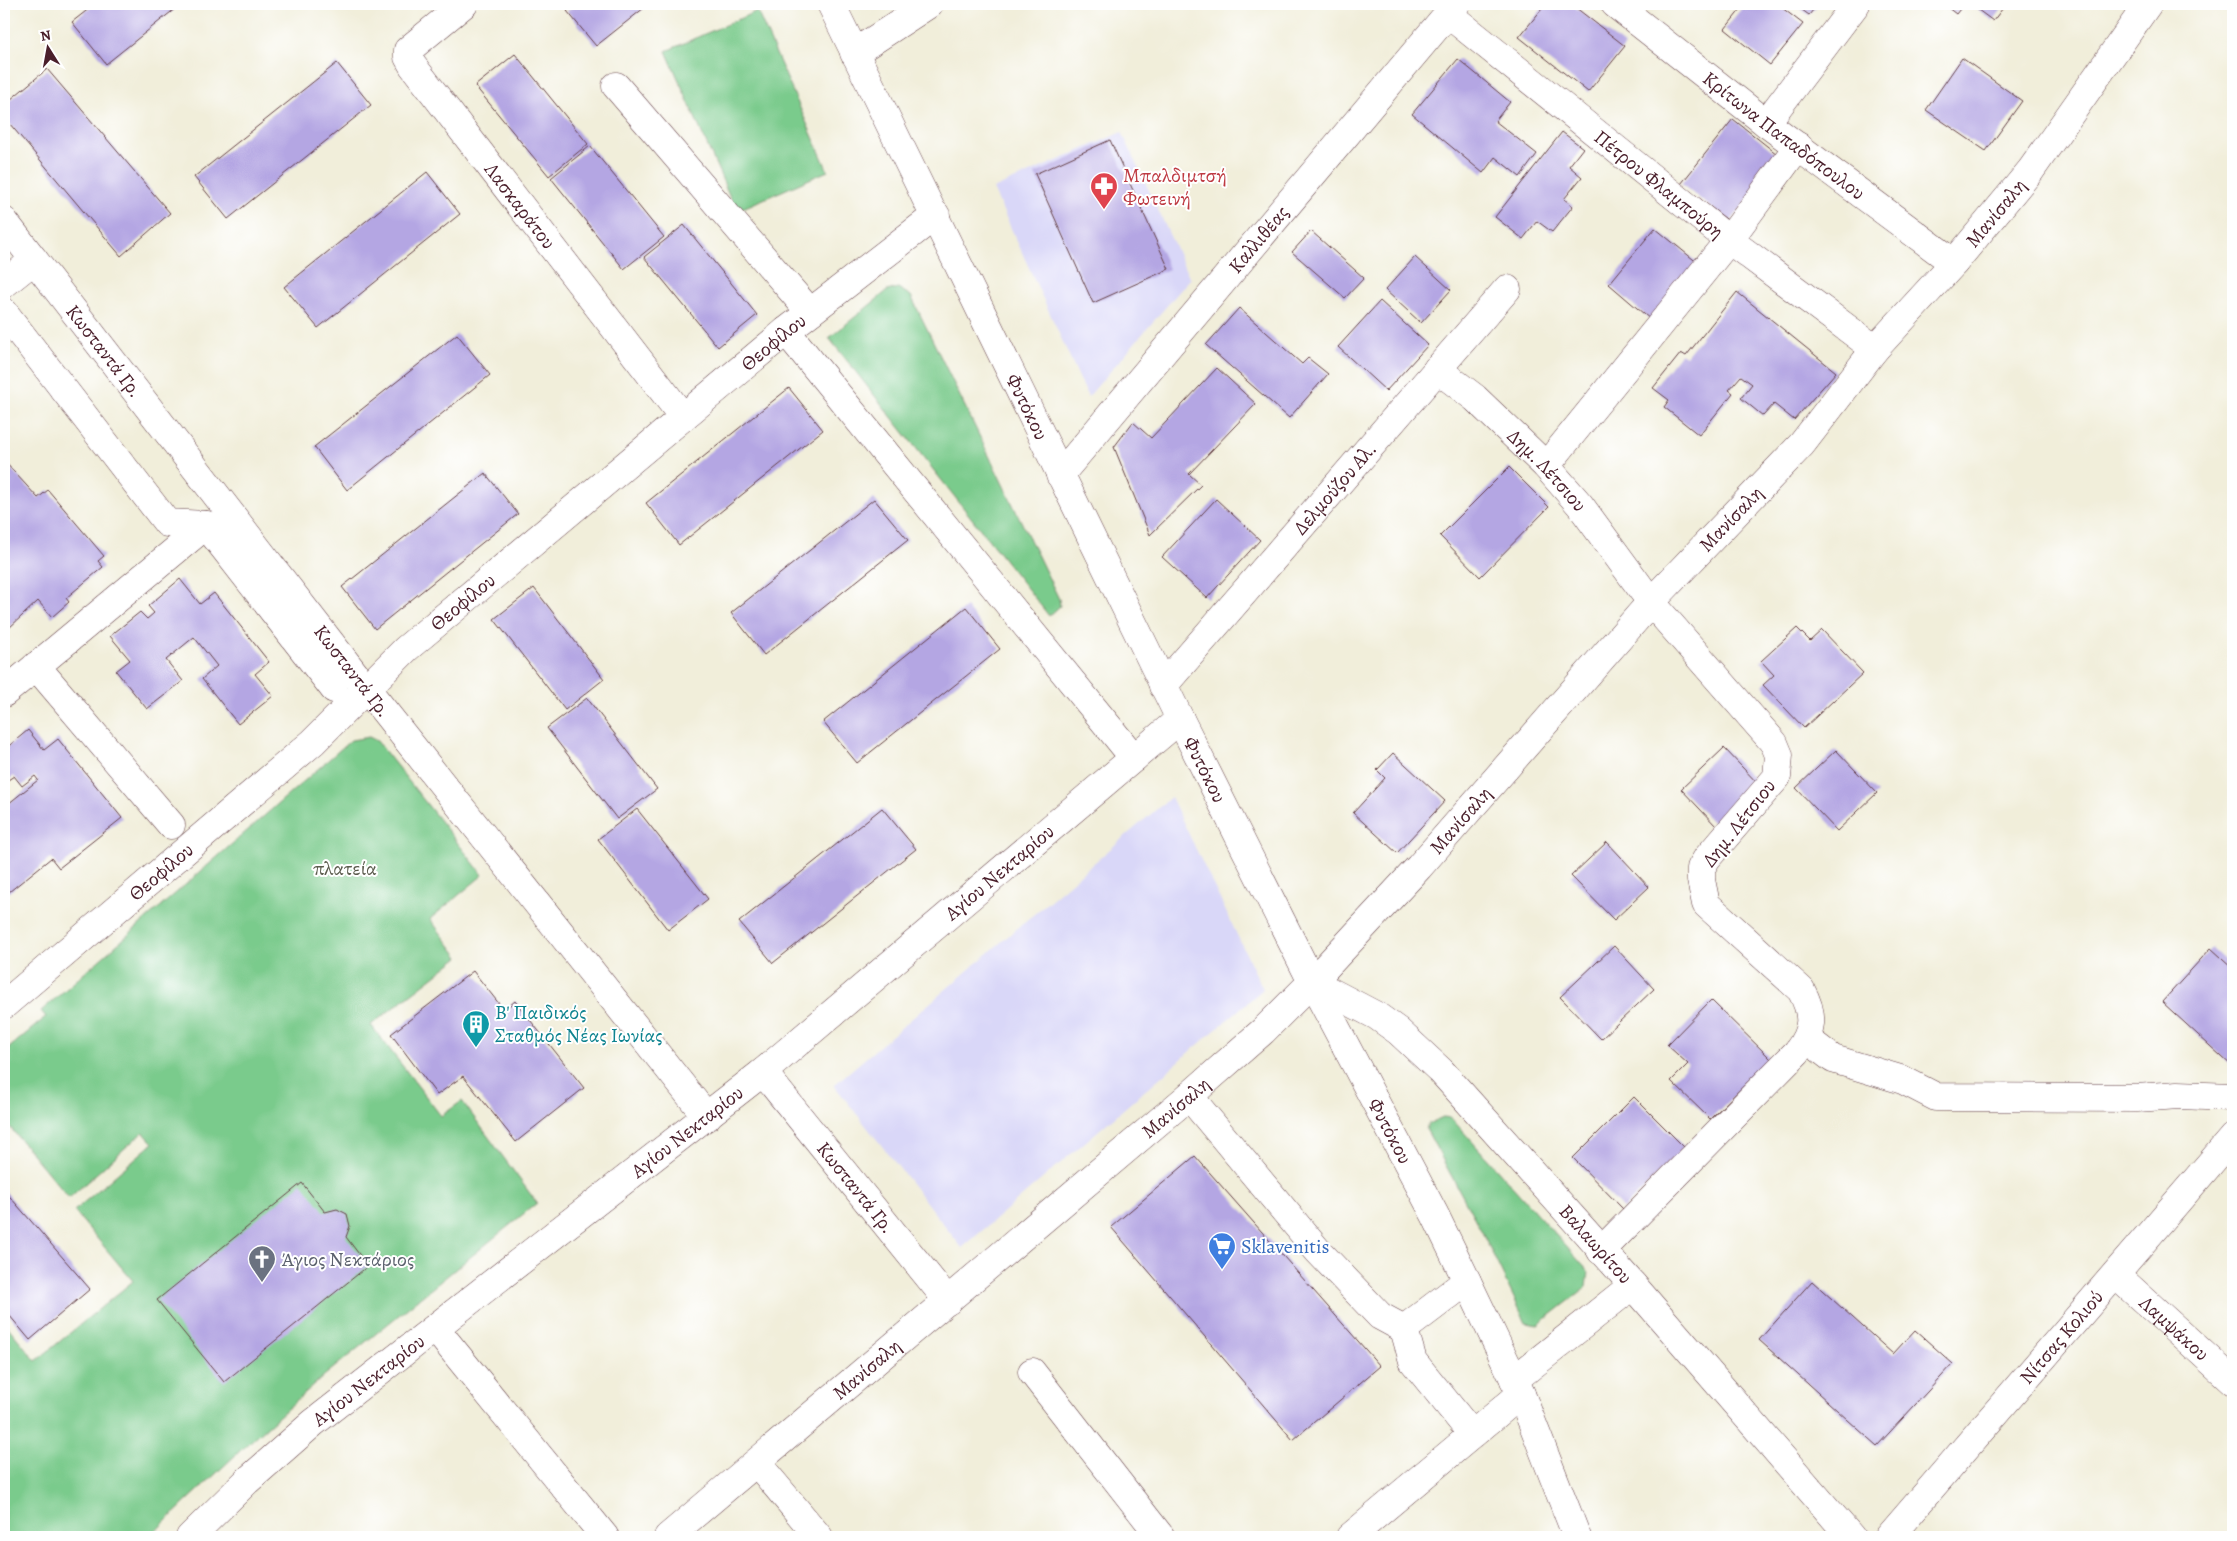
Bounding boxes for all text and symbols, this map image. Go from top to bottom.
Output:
north arrow [22,22,72,72]
text: N [39,25,52,46]
street label: Κρίτωνα Παπαδόπουλου [1697,65,1871,206]
street label: Πέτρου Φλαμπούρη [1589,123,1730,244]
street label: Λασκαράτου [478,156,562,255]
place label: Μπαλδιμτσή Φωτεινή [1123,162,1227,212]
pharmacy icon: Μπαλδιμτσή Φωτεινή [1089,171,1119,210]
street label: Μανίσαλη [1959,173,2032,253]
street label: Καλλιθέας [1222,200,1295,279]
street label: Κωσταντά Γρ. [60,299,149,403]
street label: Θεοφίλου [735,307,812,377]
street label: Φυτόκου [1000,369,1055,444]
street label: Δημ. Λέτσιου [1502,423,1594,517]
street label: Δελμούζου Αλ. [1287,436,1382,540]
street label: Μανίσαλη [1693,480,1769,558]
street label: Θεοφίλου [424,567,501,637]
street label: Κωσταντά Γρ. [308,619,397,723]
street label: Φυτόκου [1177,732,1233,807]
street label: Δημ. Λέτσιου [1696,773,1782,873]
street label: Μανίσαλη [1423,780,1497,860]
street label: Αγίου Νεκταρίου [938,818,1060,927]
street label: Θεοφίλου [123,836,199,907]
park label: πλατεία [313,855,377,882]
place label: Β' Παιδικός Σταθμός Νέας Ιωνίας [495,999,663,1049]
building icon: Β' Παιδικός Σταθμός Νέας Ιωνίας [461,1009,491,1048]
street label: Μανίσαλη [1136,1070,1216,1144]
street label: Αγίου Νεκταρίου [624,1079,749,1184]
street label: Φυτόκου [1362,1093,1419,1168]
street label: Κωσταντά Γρ. [811,1136,901,1239]
street label: Βαλαωρίτου [1553,1198,1639,1289]
supermarket icon: Sklavenitis [1207,1231,1237,1270]
place label: Sklavenitis [1241,1233,1330,1260]
church icon: Άγιος Νεκτάριος [247,1244,277,1283]
place label: Άγιος Νεκτάριος [281,1246,414,1273]
street label: Νίτσας Κολιού [2013,1284,2109,1390]
street label: Λαμψάκου [2133,1289,2215,1367]
street label: Αγίου Νεκταρίου [306,1327,430,1433]
street label: Μανίσαλη [826,1332,906,1406]

